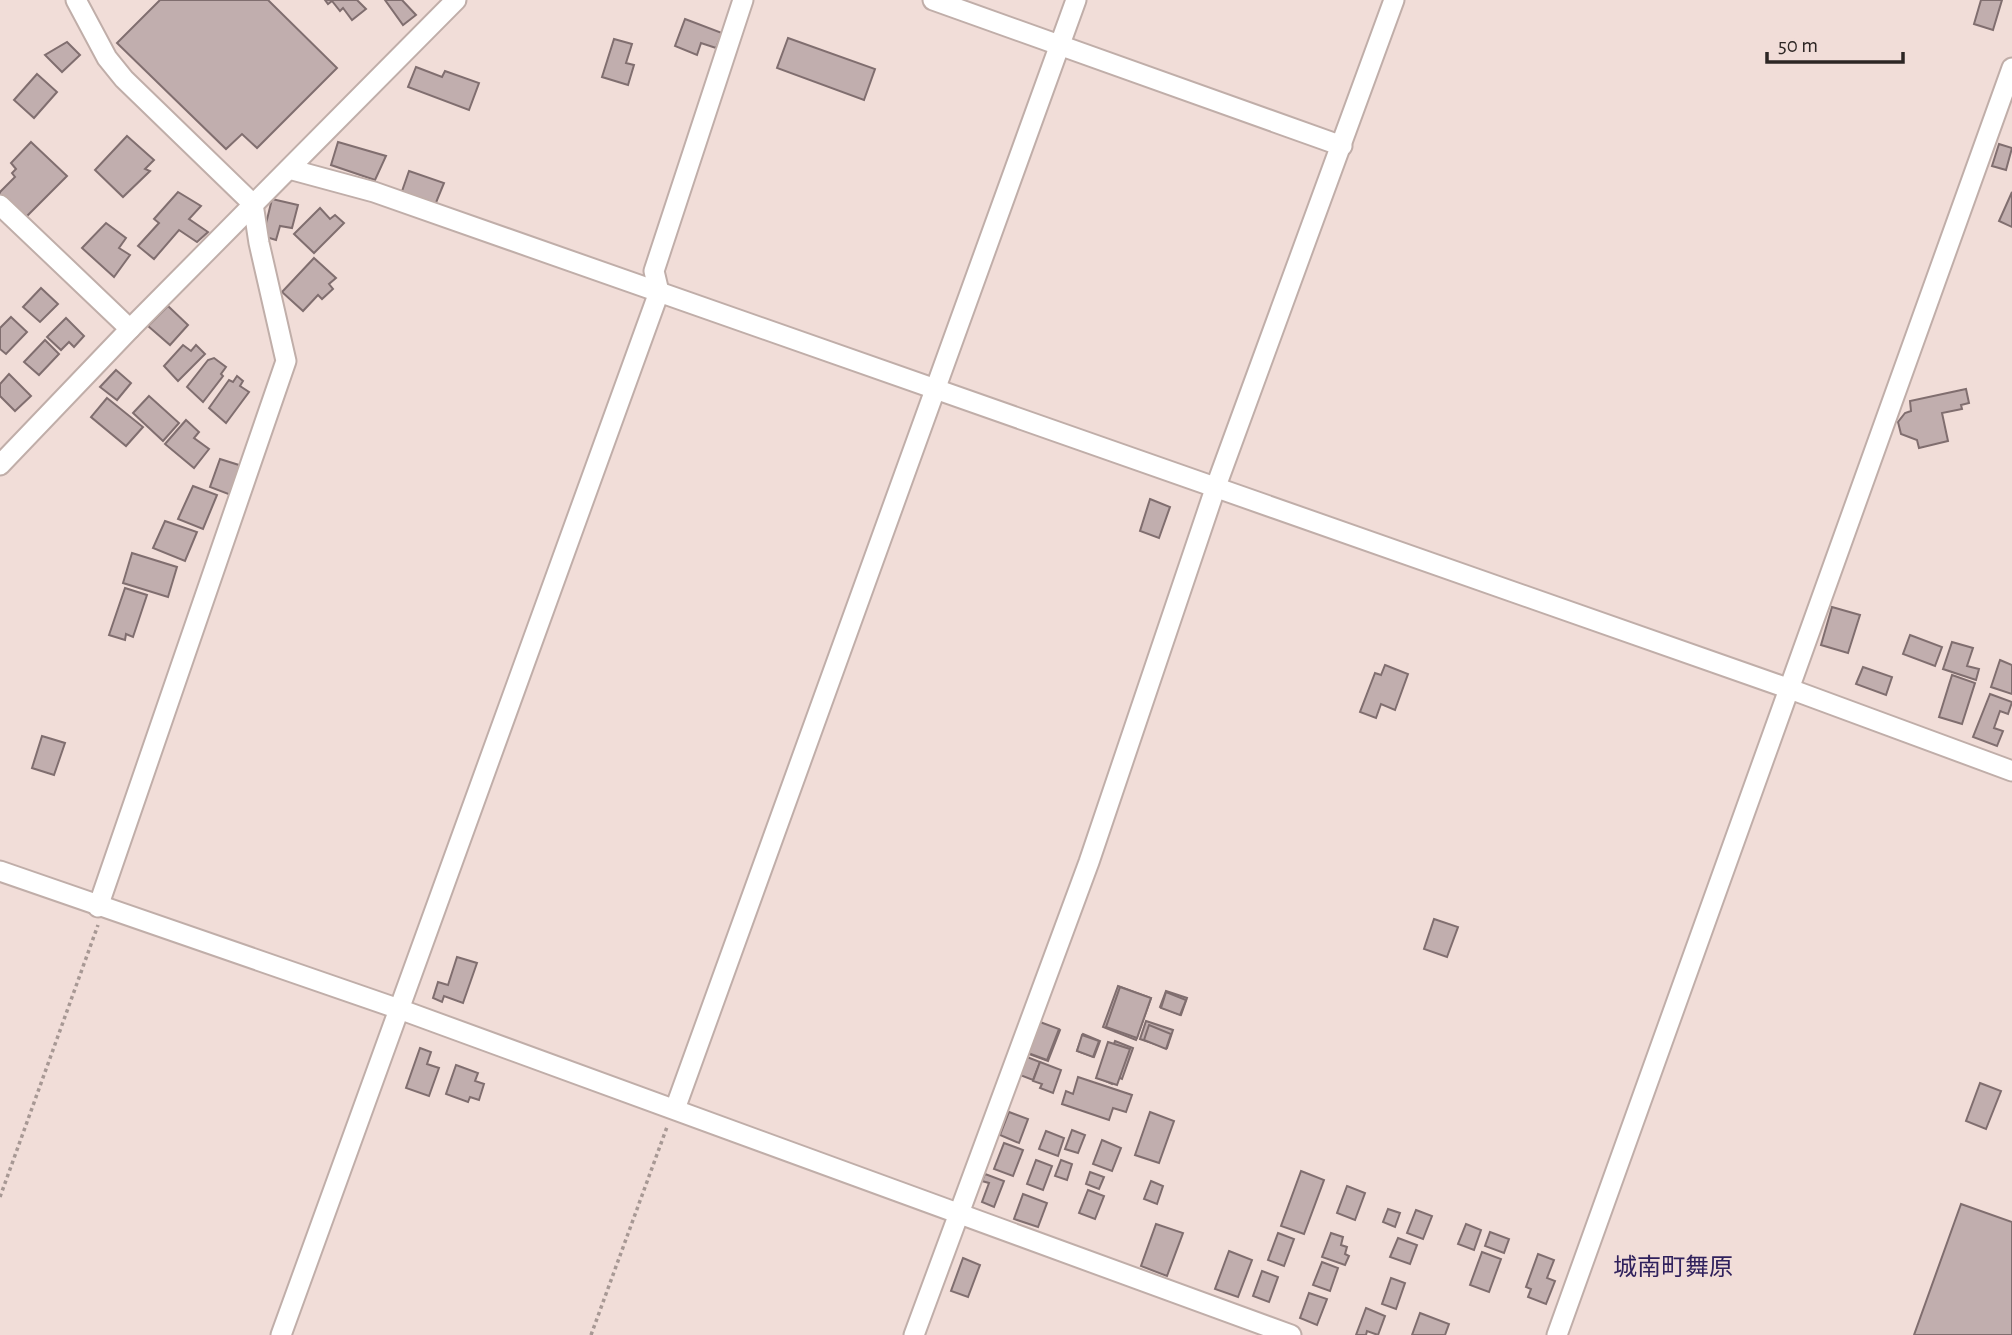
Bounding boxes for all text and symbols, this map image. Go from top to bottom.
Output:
scale bar [1767,21,1904,65]
text: 50 m [1778,35,1818,56]
district label: 城南町舞原 [1613,1254,1733,1280]

